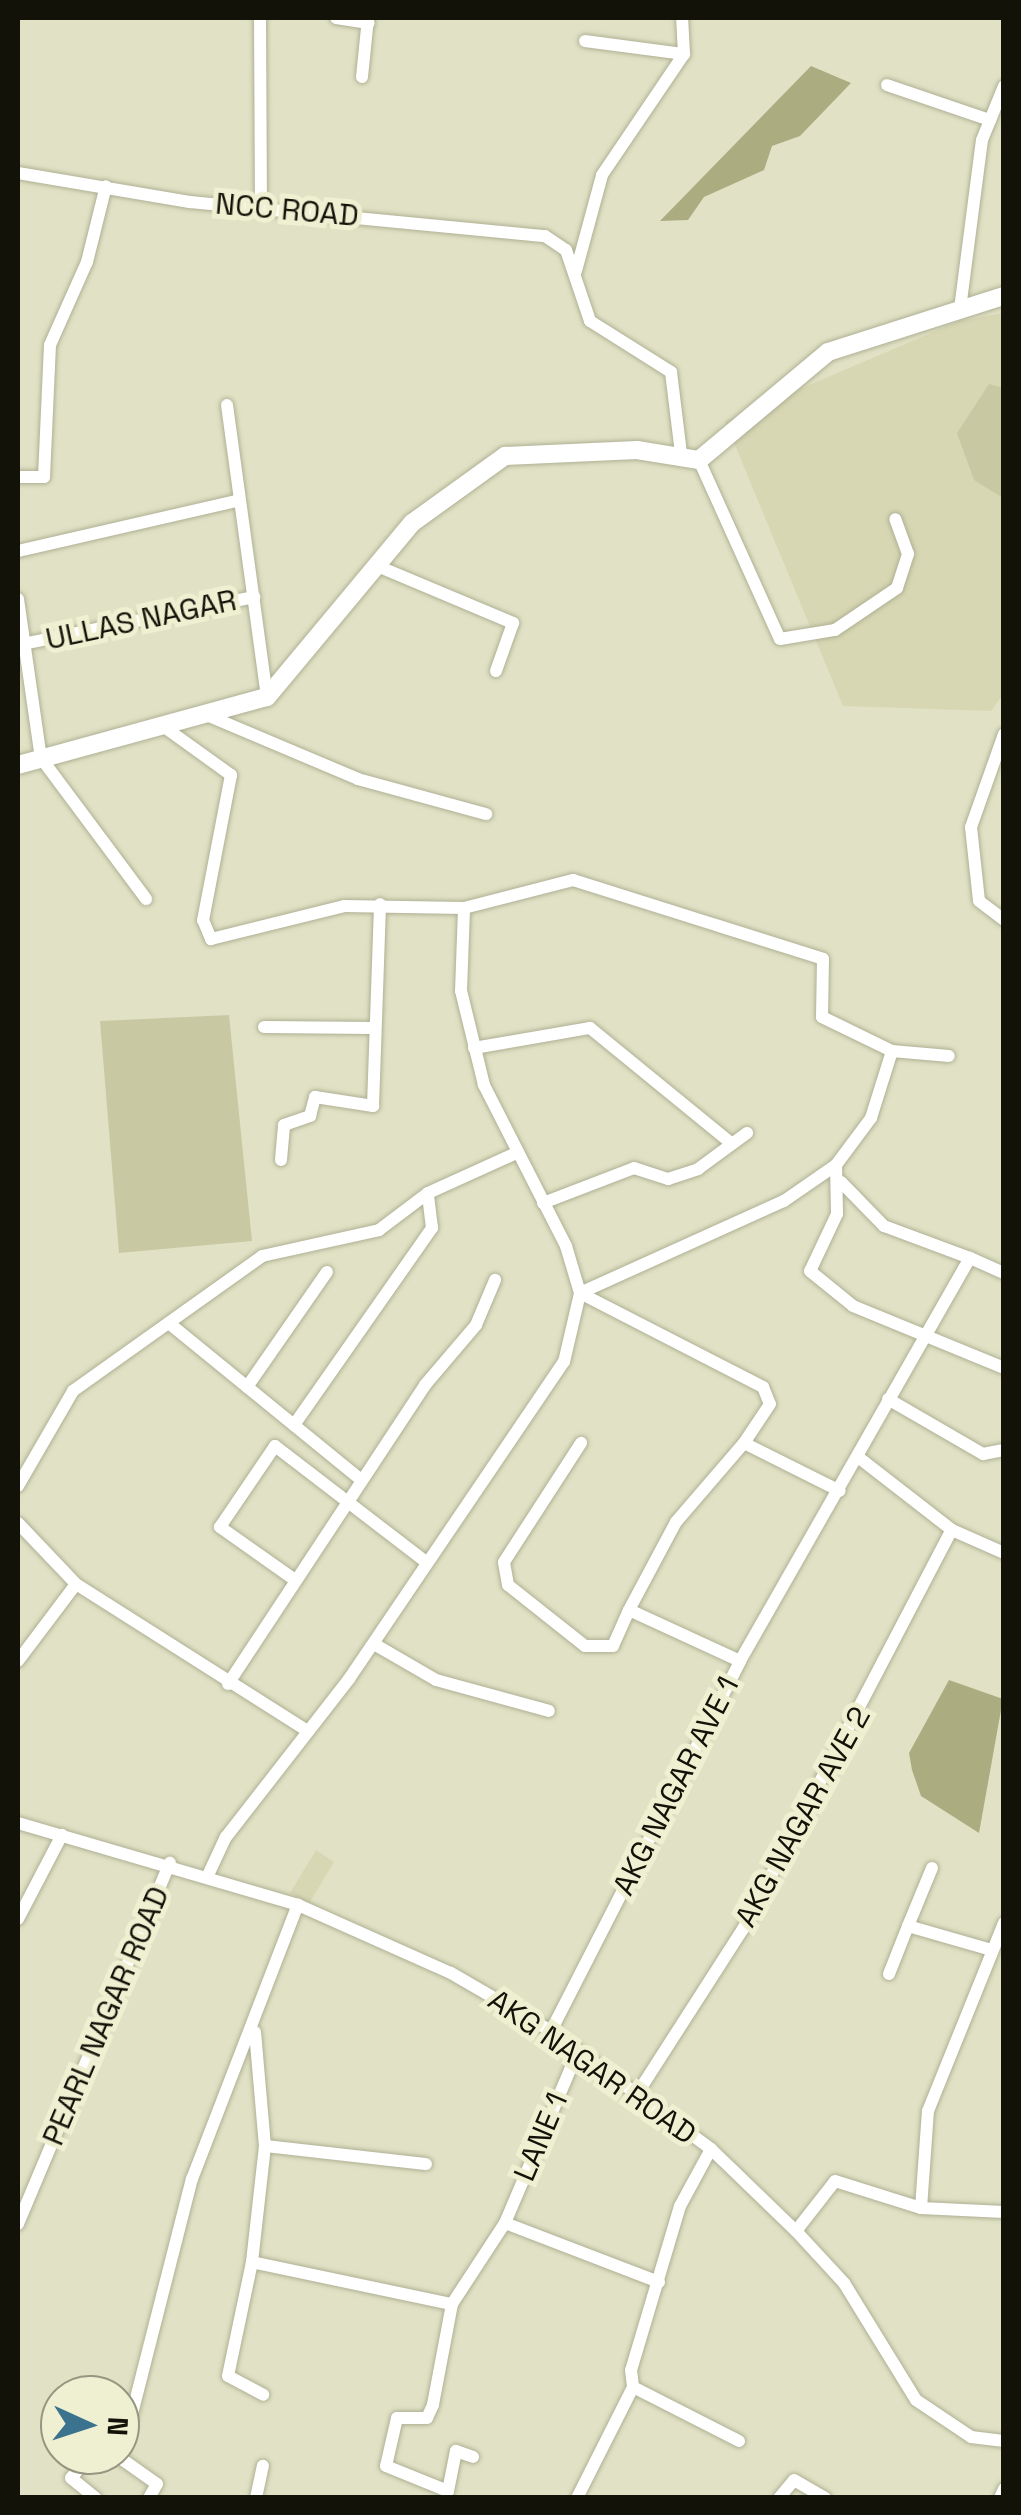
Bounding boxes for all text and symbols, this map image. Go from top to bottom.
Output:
street label: NCC ROAD [214,186,360,234]
street label: ULLAS NAGAR [42,582,240,658]
street label: AKG NAGAR AVE 1 [605,1671,747,1901]
street label: AKG NAGAR AVE 2 [728,1701,878,1933]
street label: PEARL NAGAR ROAD [35,1881,177,2151]
street label: AKG NAGAR ROAD [481,1982,703,2152]
street label: LANE 1 [506,2087,576,2187]
north arrow [40,2375,140,2475]
text: N [99,2416,136,2437]

